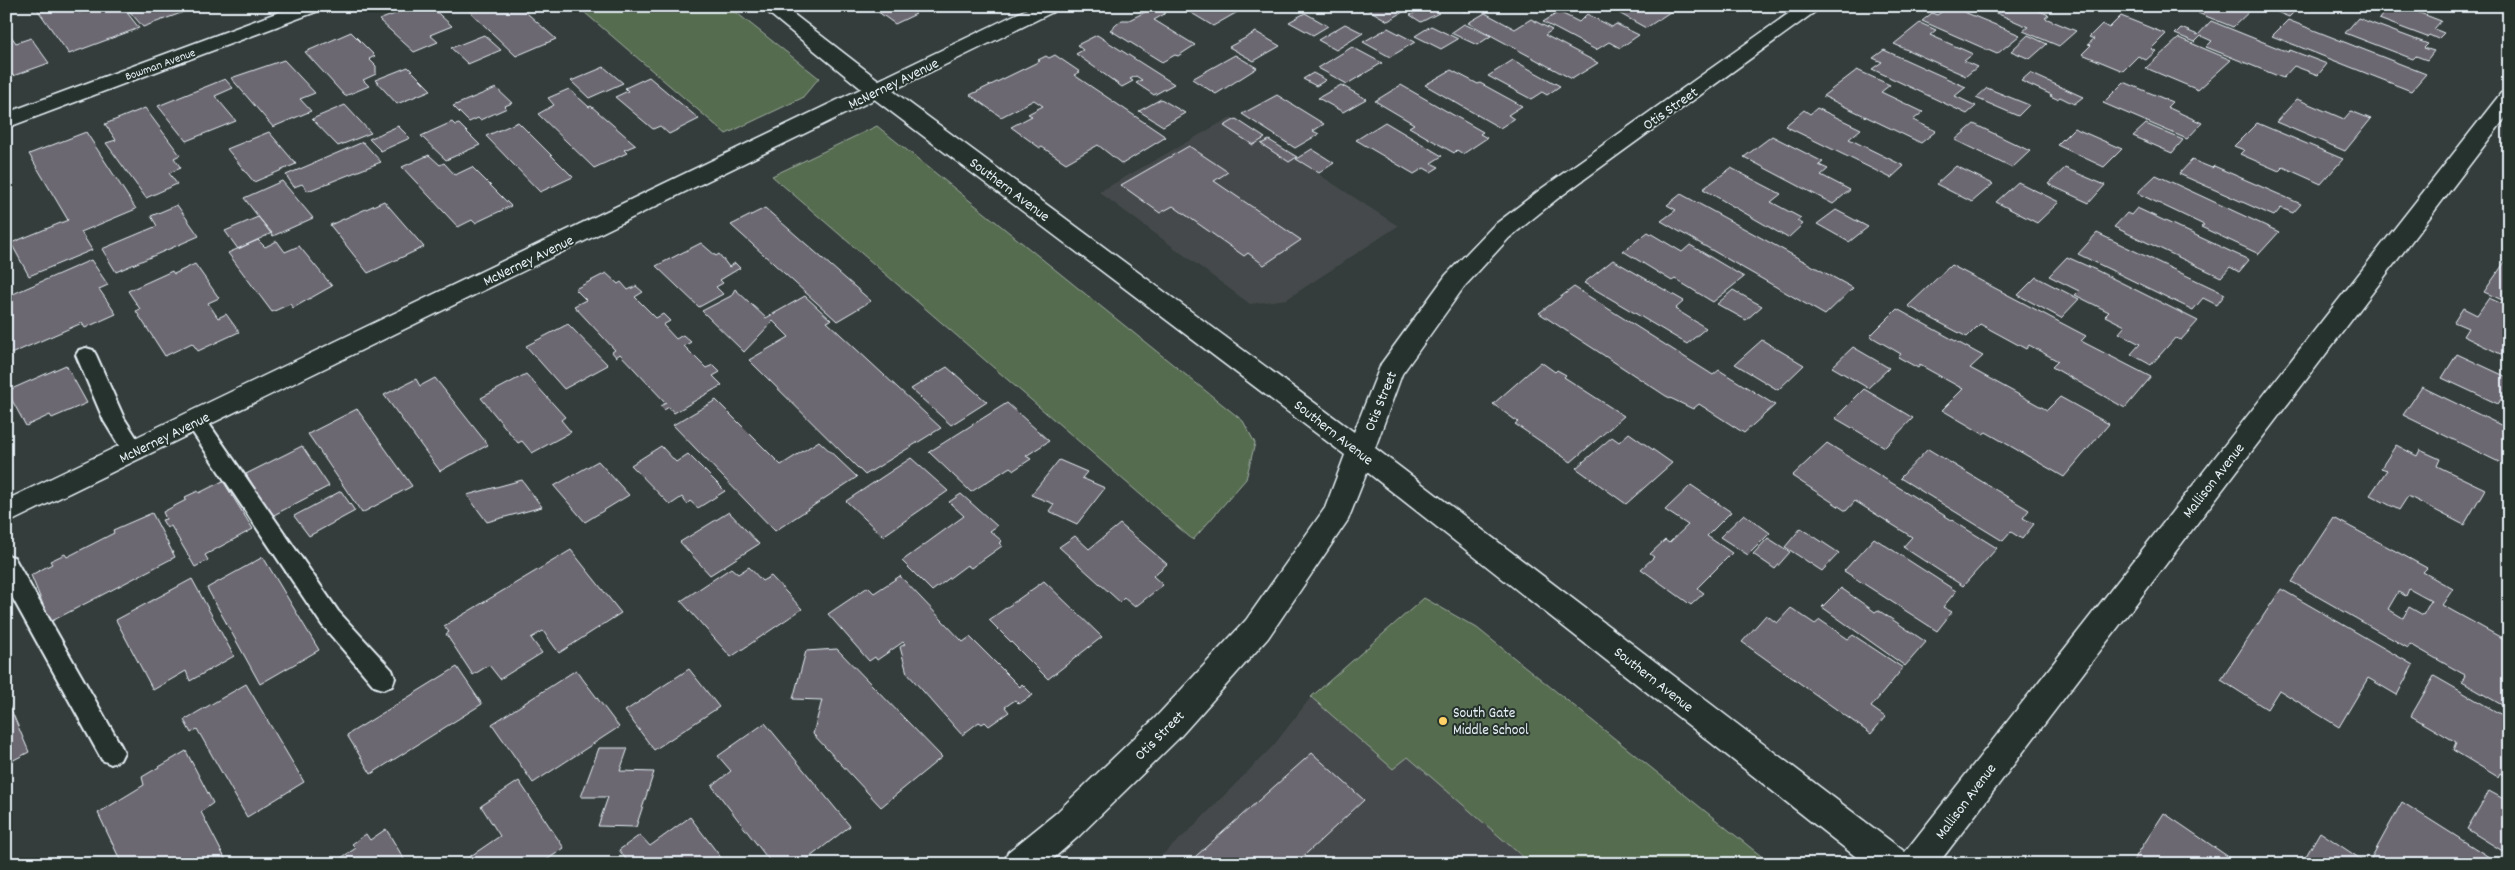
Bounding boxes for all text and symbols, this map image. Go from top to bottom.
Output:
street label: Bowman Avenue [123,45,198,86]
street label: McNerney Avenue [845,53,943,116]
street label: Otis Street [1639,82,1704,137]
street label: Southern Avenue [964,153,1054,228]
street label: McNerney Avenue [480,230,578,293]
street label: Otis Street [1360,368,1404,435]
street label: Southern Avenue [1288,395,1378,472]
street label: McNerney Avenue [116,407,214,470]
street label: Mallison Avenue [2178,439,2251,524]
street label: Southern Avenue [1608,642,1698,719]
place label: South Gate Middle School [1453,703,1529,742]
street label: Otis Street [1130,706,1191,766]
marker: South Gate Middle School [1437,715,1449,727]
street label: Mallison Avenue [1931,759,2003,845]

